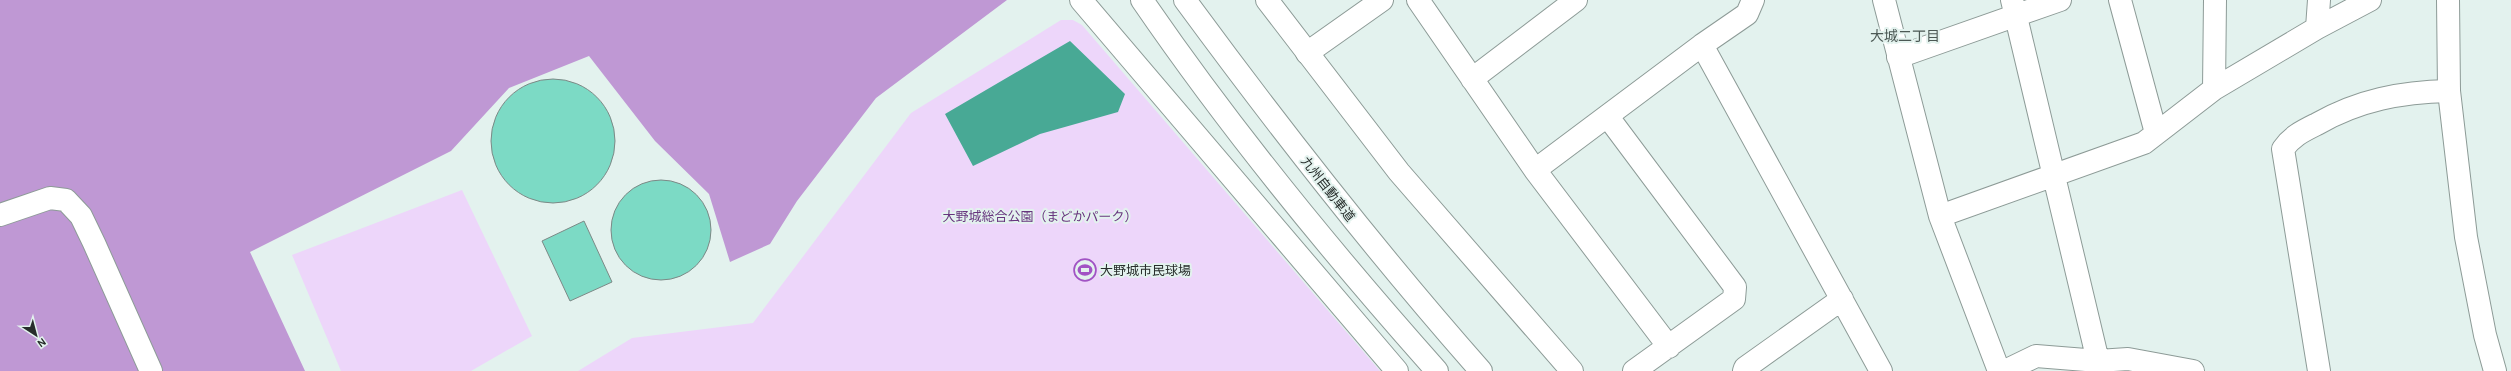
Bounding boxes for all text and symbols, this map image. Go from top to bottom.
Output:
district label: 大城二丁目 [1870,28,1940,45]
street label: 九州自動車道 [1298,154,1358,224]
park label: 大野城総合公園（まどかパーク） [942,209,1138,224]
sports icon: 大野城市民球場 [1072,257,1098,283]
place label: 大野城市民球場 [1100,263,1191,278]
north arrow [16,315,56,355]
text: N [35,335,49,350]

